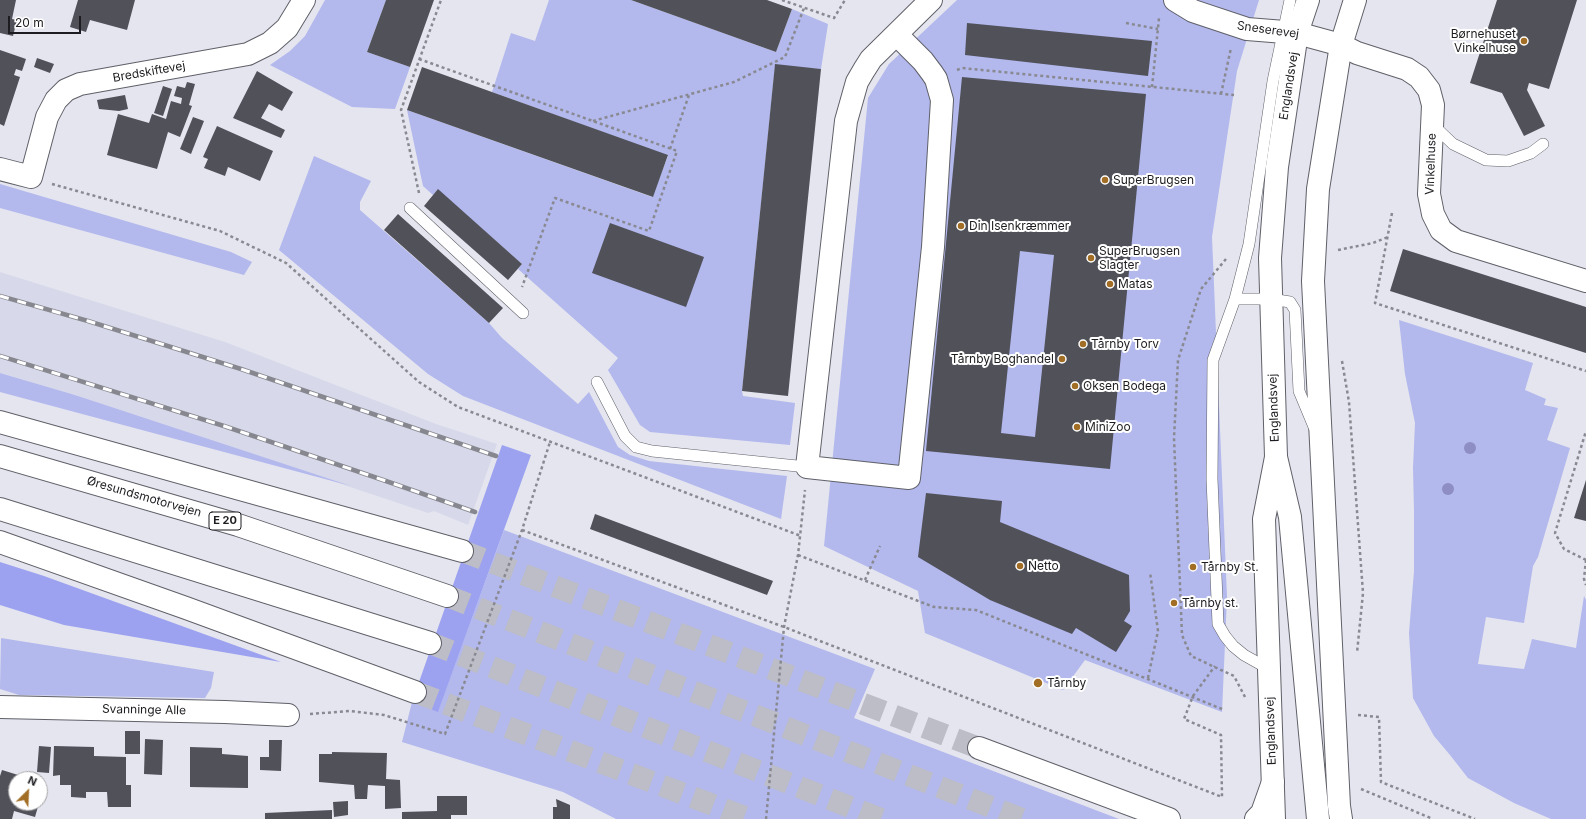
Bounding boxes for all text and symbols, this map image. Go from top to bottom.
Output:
scale bar [10,8,83,34]
text: 20 m [15,15,44,30]
street label: Sneserevej [1236,19,1300,41]
place label: Børnehuset Vinkelhuse [1451,27,1516,55]
marker: Børnehuset Vinkelhuse [1519,36,1529,46]
street label: Englandsvej [1277,51,1301,121]
street label: Bredskiftevej [112,59,186,85]
street label: Vinkelhuse [1423,133,1439,195]
place label: SuperBrugsen [1113,173,1194,187]
marker: SuperBrugsen [1100,175,1110,185]
place label: Din Isenkræmmer [969,219,1069,233]
marker: Din Isenkræmmer [956,221,966,231]
place label: SuperBrugsen Slagter [1099,244,1180,272]
marker: SuperBrugsen Slagter [1086,253,1096,263]
place label: Matas [1118,277,1153,291]
marker: Matas [1105,279,1115,289]
place label: Tårnby Torv [1091,337,1159,351]
marker: Tårnby Torv [1078,339,1088,349]
place label: Tårnby Boghandel [951,352,1054,366]
marker: Tårnby Boghandel [1057,354,1067,364]
street label: Englandsvej [1266,374,1282,442]
place label: Oksen Bodega [1083,379,1166,393]
marker: Oksen Bodega [1070,381,1080,391]
place label: MiniZoo [1085,420,1131,434]
marker: MiniZoo [1072,422,1082,432]
street label: Øresundsmotorvejen [85,474,203,520]
road number: E 20 [209,512,241,530]
place label: Netto [1028,559,1059,573]
place label: Tårnby St. [1201,560,1259,574]
marker: Netto [1015,561,1025,571]
marker: Tårnby St. [1188,562,1198,572]
place label: Tårnby st. [1182,596,1238,610]
marker: Tårnby st. [1169,598,1179,608]
place label: Tårnby [1047,676,1086,690]
marker: Tårnby [1032,677,1044,689]
street label: Englandsvej [1263,697,1279,765]
street label: Svanninge Alle [102,702,186,718]
north arrow [8,771,48,811]
text: N [26,773,39,789]

